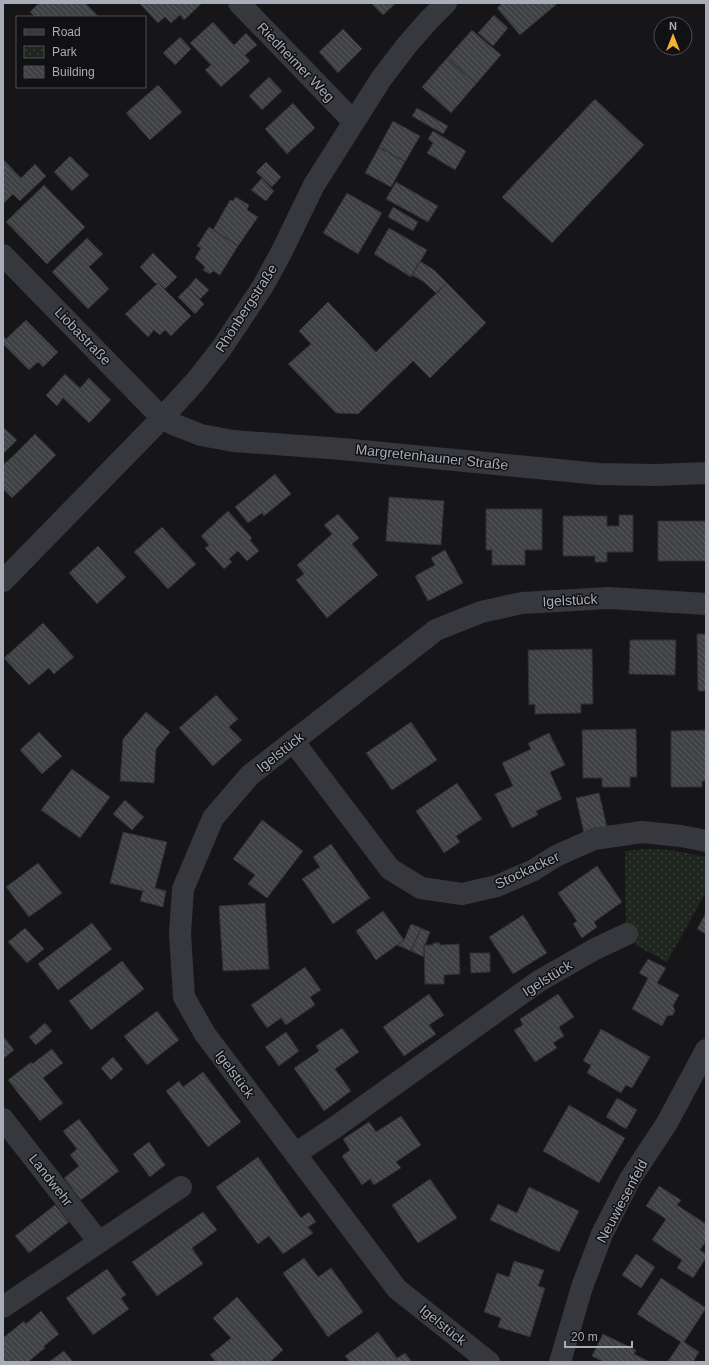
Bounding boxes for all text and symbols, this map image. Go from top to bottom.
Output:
legend [16,16,146,88]
north arrow [653,16,693,56]
street label: Riedheimer Weg [254,19,338,105]
text: N [669,20,677,32]
text: Road [52,25,81,39]
text: Park [52,45,78,59]
text: Building [52,65,95,79]
street label: Rhönbergstraße [212,261,280,355]
street label: Liobastraße [52,304,115,368]
street label: Margretenhauner Straße [355,441,509,473]
street label: Igelstück [542,591,599,609]
street label: Igelstück [253,728,307,775]
street label: Stockacker [492,848,562,892]
street label: Igelstück [519,956,576,999]
street label: Igelstück [212,1047,259,1102]
street label: Landwehr [26,1151,76,1209]
street label: Neuwiesenfeld [593,1157,651,1245]
street label: Igelstück [416,1301,470,1349]
scale bar [565,1323,632,1349]
text: 20 m [571,1330,598,1344]

